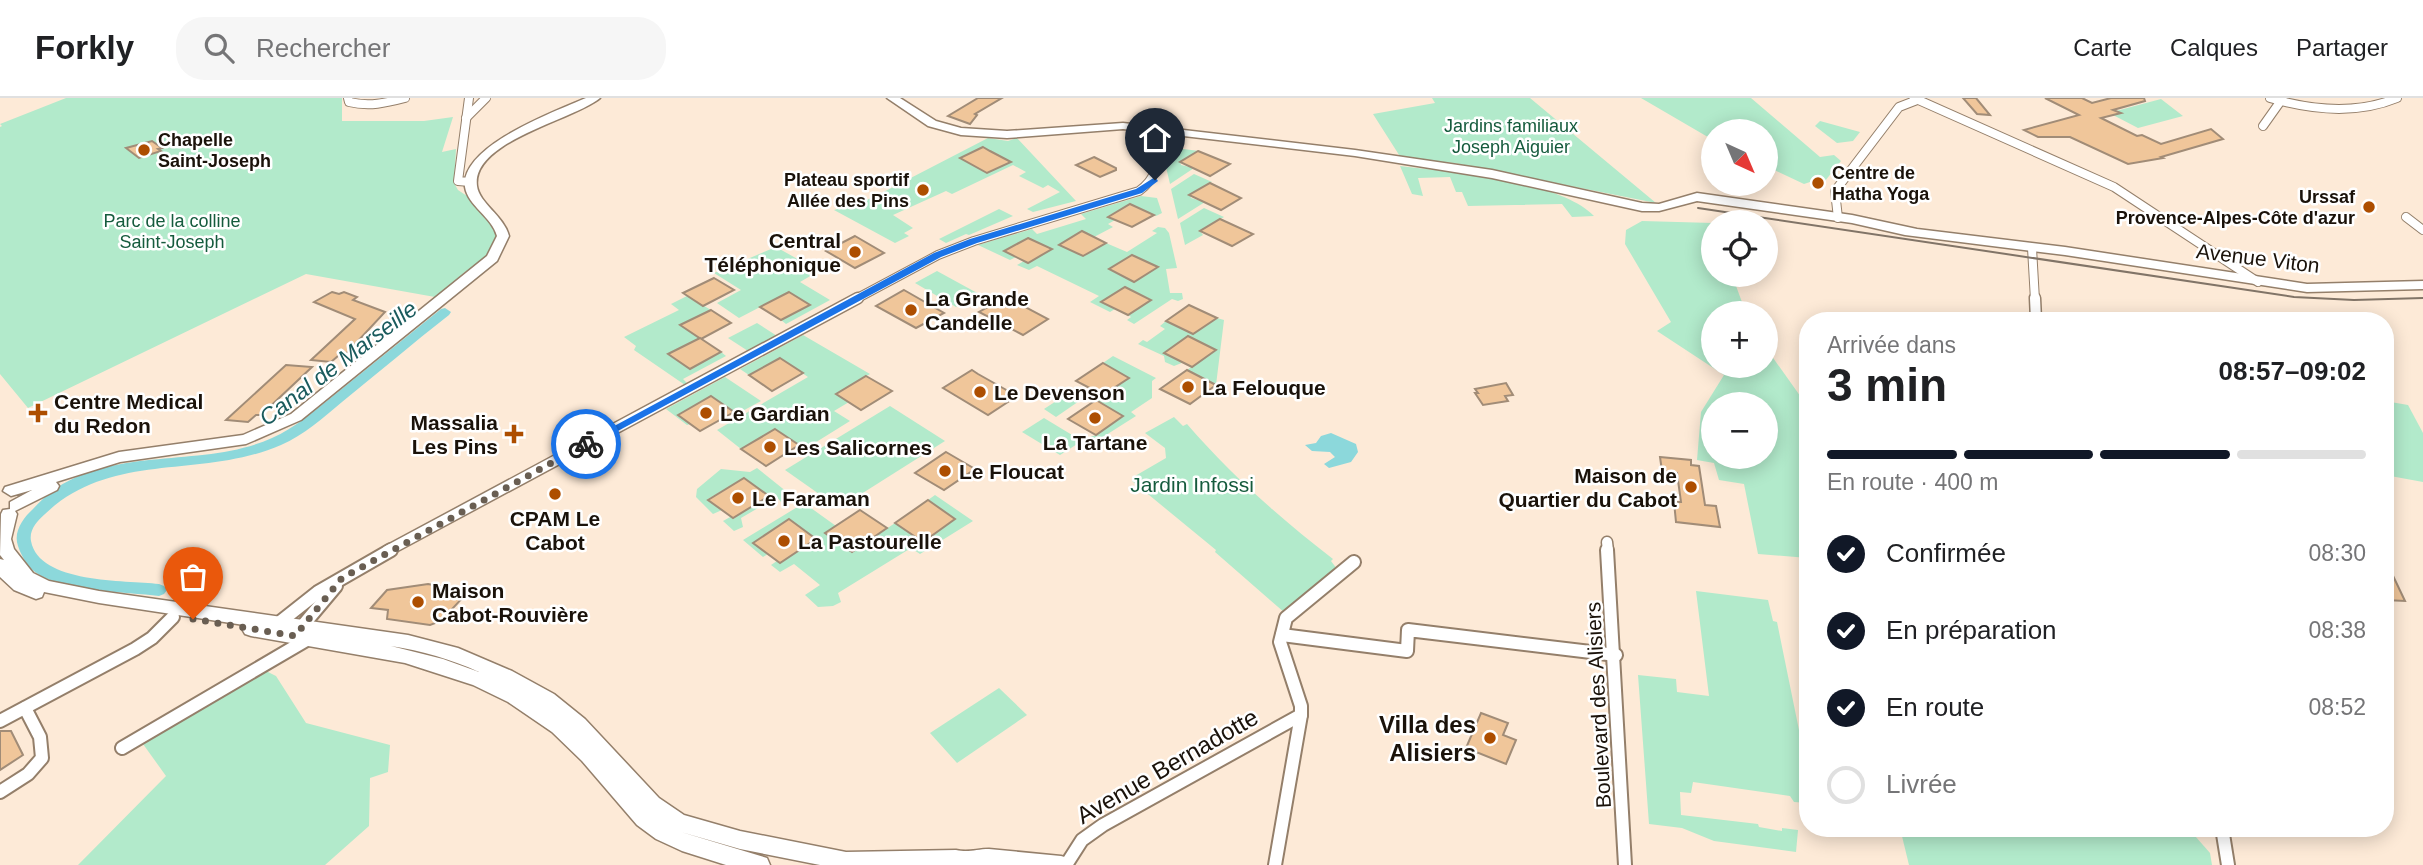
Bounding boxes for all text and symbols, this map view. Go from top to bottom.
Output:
search box [176,17,666,80]
text: Forkly [35,29,134,66]
icon: search [200,29,238,67]
text: Rechercher [256,33,390,63]
text: Carte [2073,34,2132,61]
text: Calques [2170,34,2258,61]
text: Partager [2296,34,2388,61]
pin [1125,108,1185,180]
park label: Jardins familiaux Joseph Aiguier [1444,116,1578,157]
icon: home [1136,119,1174,157]
north arrow [1701,119,1778,196]
map controls [1701,119,1778,469]
place label: Chapelle Saint-Joseph [158,130,271,171]
marker: Chapelle Saint-Joseph [136,142,152,158]
place label: Centre de Hatha Yoga [1832,163,1930,204]
place label: Plateau sportif Allée des Pins [784,170,910,211]
marker: Centre de Hatha Yoga [1810,175,1826,191]
marker: Plateau sportif Allée des Pins [915,182,931,198]
place label: Urssaf Provence-Alpes-Côte d'azur [2116,187,2356,228]
marker: Urssaf Provence-Alpes-Côte d'azur [2361,199,2377,215]
button: locate [1701,210,1778,287]
park label: Parc de la colline Saint-Joseph [103,211,241,252]
place label: Central Téléphonique [705,229,841,276]
street label: Avenue Viton [2195,239,2321,277]
marker: Central Téléphonique [847,244,863,260]
place label: La Grande Candelle [925,287,1029,334]
water label: Canal de Marseille [254,295,422,431]
button: + [1701,301,1778,378]
marker: La Grande Candelle [903,302,919,318]
text: Arrivée dans [1827,332,1956,358]
text: 08:57–09:02 [2219,356,2366,386]
text: 3 min [1827,359,1947,411]
place label: La Felouque [1202,376,1326,399]
marker: La Felouque [1180,379,1196,395]
place label: Le Devenson [994,381,1125,404]
marker: Le Devenson [972,384,988,400]
place label: Centre Medical du Redon [54,390,203,437]
button: − [1701,392,1778,469]
place label: Le Gardian [720,402,830,425]
marker: Centre Medical du Redon [28,403,48,423]
marker: Le Gardian [698,405,714,421]
courier [551,409,621,479]
marker: La Tartane [1087,410,1103,426]
place label: Massalia Les Pins [410,411,498,458]
marker: Massalia Les Pins [504,424,524,444]
icon: bike [567,425,605,463]
place label: La Tartane [1043,431,1147,454]
place label: Les Salicornes [784,436,932,459]
marker: Les Salicornes [762,439,778,455]
place label: Le Floucat [959,460,1064,483]
marker: Le Floucat [937,463,953,479]
place label: Maison de Quartier du Cabot [1498,464,1677,511]
text: En route · 400 m [1827,469,1998,495]
park label: Jardin Infossi [1130,473,1254,496]
marker: Maison de Quartier du Cabot [1683,479,1699,495]
marker: CPAM Le Cabot [547,486,563,502]
place label: Le Faraman [752,487,870,510]
marker: Le Faraman [730,490,746,506]
place label: CPAM Le Cabot [510,507,600,554]
place label: La Pastourelle [798,530,942,553]
marker: La Pastourelle [776,533,792,549]
icon: check [1827,535,1865,573]
text: Confirmée [1886,538,2006,568]
text: 08:30 [2308,540,2366,566]
pin [163,547,223,619]
icon: bag [174,558,212,596]
place label: Maison Cabot-Rouvière [432,579,588,626]
marker: Maison Cabot-Rouvière [410,594,426,610]
street label: Boulevard des Alisiers [1581,601,1615,809]
icon: check [1827,612,1865,650]
text: En préparation [1886,615,2057,645]
text: 08:38 [2308,617,2366,643]
icon: check [1827,689,1865,727]
text: En route [1886,692,1984,722]
text: 08:52 [2308,694,2366,720]
street label: Avenue Bernadotte [1071,703,1263,829]
place label: Villa des Alisiers [1379,711,1476,766]
marker: Villa des Alisiers [1482,730,1498,746]
text: Livrée [1886,769,1957,799]

